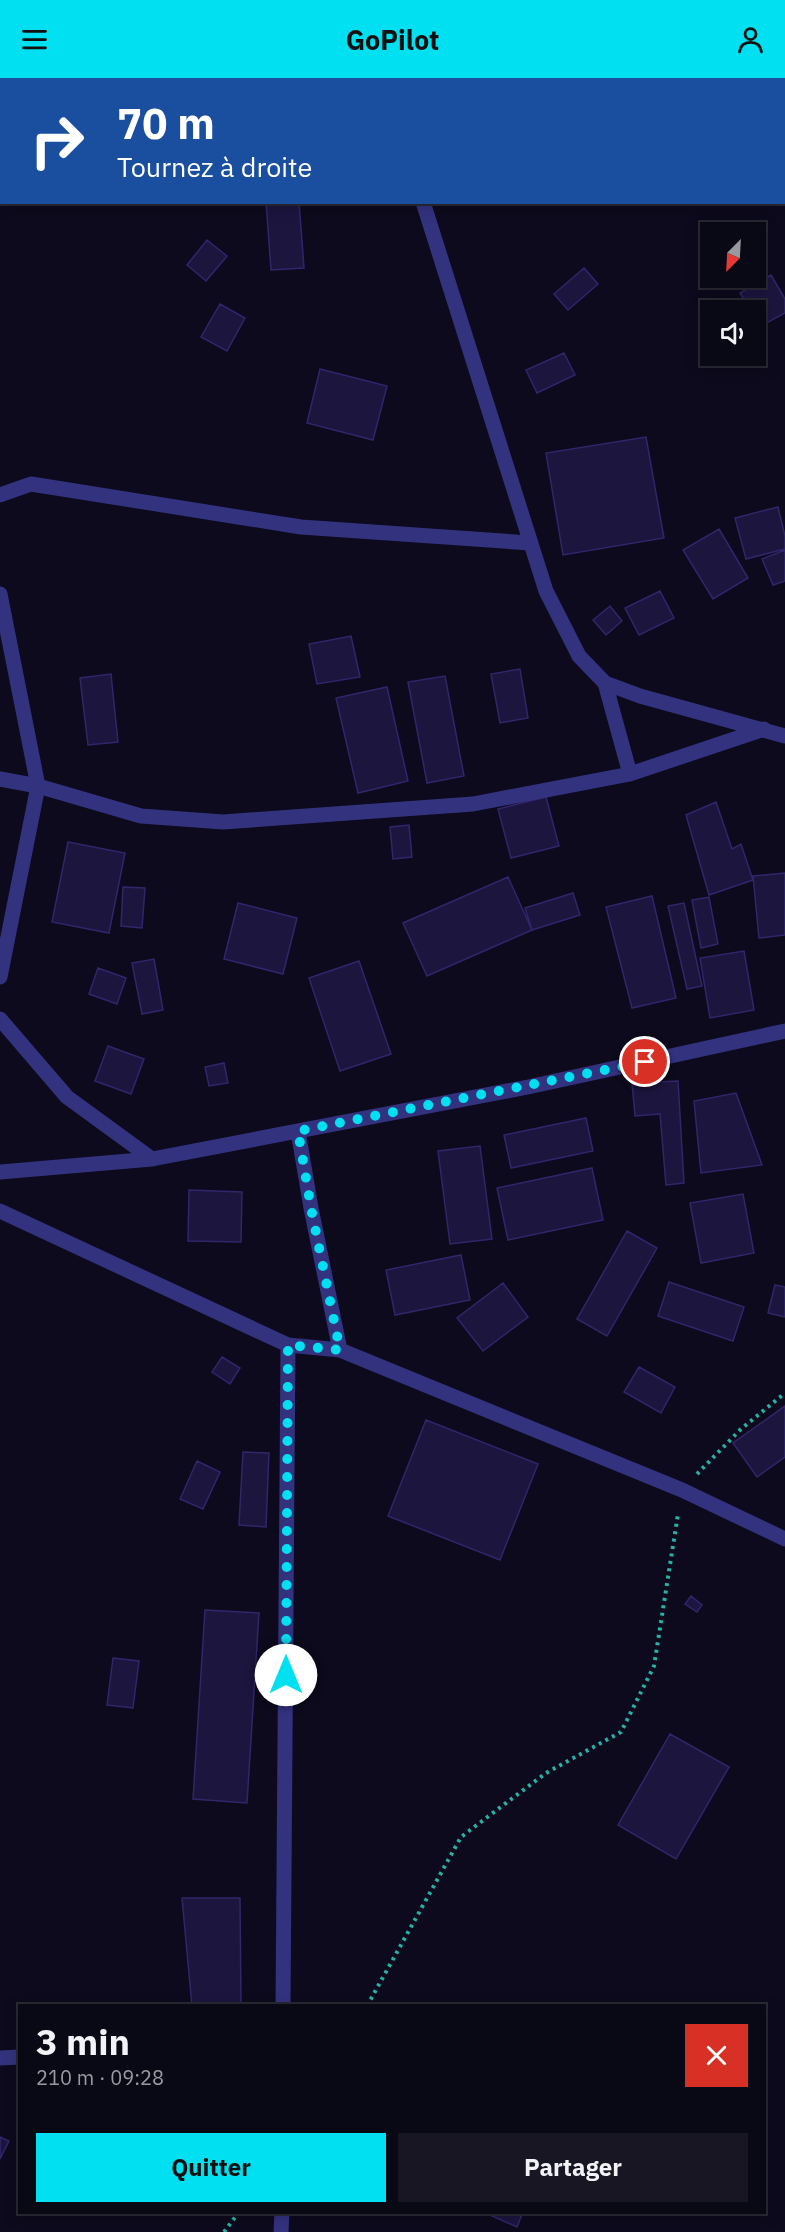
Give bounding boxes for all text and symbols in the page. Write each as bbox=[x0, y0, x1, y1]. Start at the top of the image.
text: GoPilot bbox=[346, 22, 439, 57]
icon: menu bbox=[18, 23, 51, 56]
icon: person bbox=[734, 23, 767, 56]
text: 70 m bbox=[117, 96, 215, 151]
icon: right bbox=[18, 102, 96, 180]
text: Tournez à droite bbox=[117, 149, 312, 184]
north arrow bbox=[700, 222, 766, 288]
map controls bbox=[700, 222, 766, 366]
button: sound bbox=[700, 300, 766, 366]
pin bbox=[619, 1036, 670, 1087]
icon: arrive bbox=[628, 1045, 661, 1078]
position arrow bbox=[254, 1643, 318, 1707]
text: 3 min bbox=[36, 2018, 130, 2065]
button: close bbox=[685, 2024, 748, 2087]
text: 210 m · 09:28 bbox=[36, 2064, 164, 2091]
button: Quitter bbox=[36, 2133, 386, 2202]
button: Partager bbox=[398, 2133, 748, 2202]

